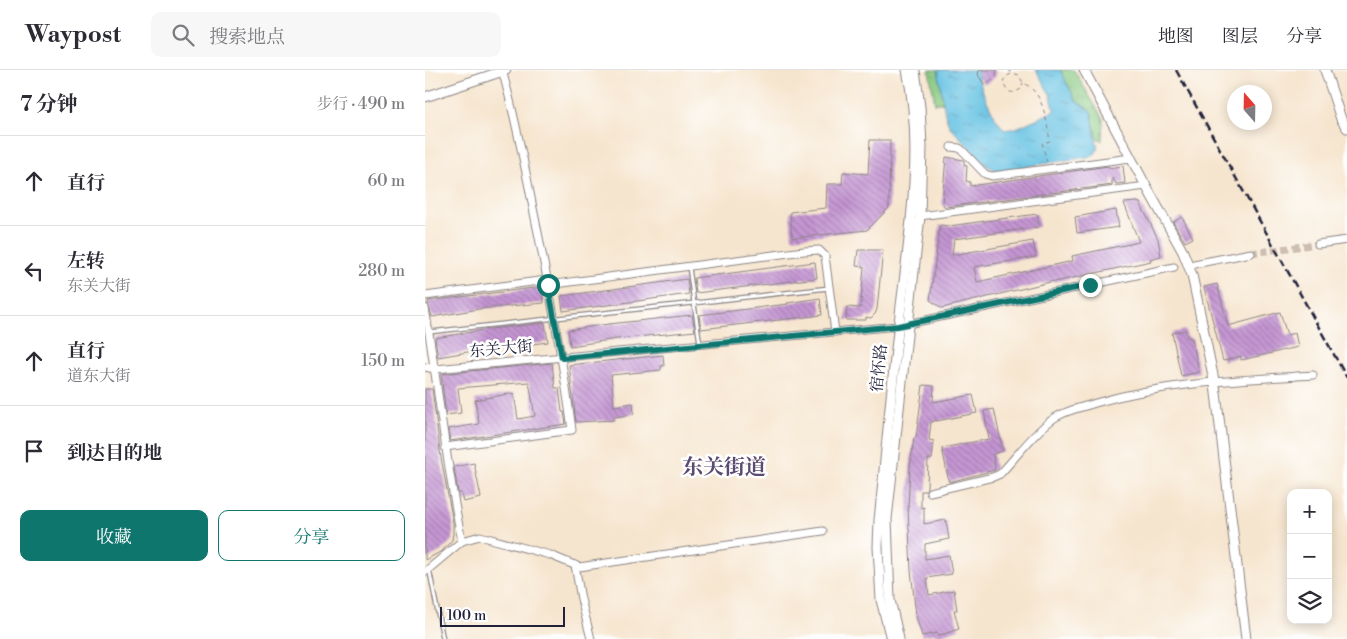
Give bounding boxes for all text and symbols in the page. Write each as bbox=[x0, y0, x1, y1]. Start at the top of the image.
search box bbox=[151, 12, 501, 57]
text: Waypost bbox=[25, 20, 121, 50]
icon: search bbox=[169, 21, 197, 49]
text: 搜索地点 bbox=[209, 25, 285, 49]
text: 地图 bbox=[1158, 25, 1194, 48]
text: 图层 bbox=[1222, 25, 1258, 48]
text: 分享 bbox=[1286, 25, 1322, 48]
north arrow bbox=[1227, 85, 1272, 130]
text: 7 分钟 bbox=[20, 92, 78, 118]
text: 步行 · 490 m bbox=[317, 94, 405, 114]
icon: ahead bbox=[20, 167, 48, 195]
text: 直行 bbox=[67, 171, 105, 195]
text: 60 m bbox=[367, 171, 405, 191]
text: 左转 bbox=[67, 249, 105, 273]
icon: left bbox=[20, 257, 48, 285]
text: 280 m bbox=[358, 261, 405, 281]
route start bbox=[537, 274, 560, 297]
route end bbox=[1079, 274, 1102, 297]
text: 东关大街 bbox=[67, 276, 131, 296]
street label: 东关大街 bbox=[468, 336, 534, 362]
text: 直行 bbox=[67, 339, 105, 363]
street label: 宿怀路 bbox=[867, 343, 891, 393]
icon: ahead bbox=[20, 347, 48, 375]
text: 150 m bbox=[361, 351, 405, 371]
text: 道东大街 bbox=[67, 366, 131, 386]
icon: arrive bbox=[20, 437, 48, 465]
text: 到达目的地 bbox=[67, 441, 162, 465]
district label: 东关街道 bbox=[682, 455, 766, 481]
map controls bbox=[1287, 489, 1332, 624]
button: + bbox=[1287, 489, 1332, 534]
button: 收藏 bbox=[20, 510, 208, 561]
button: 分享 bbox=[218, 510, 405, 561]
button: − bbox=[1287, 534, 1332, 579]
button: layers bbox=[1287, 579, 1332, 624]
scale bar bbox=[440, 604, 565, 627]
text: 100 m bbox=[447, 607, 486, 625]

